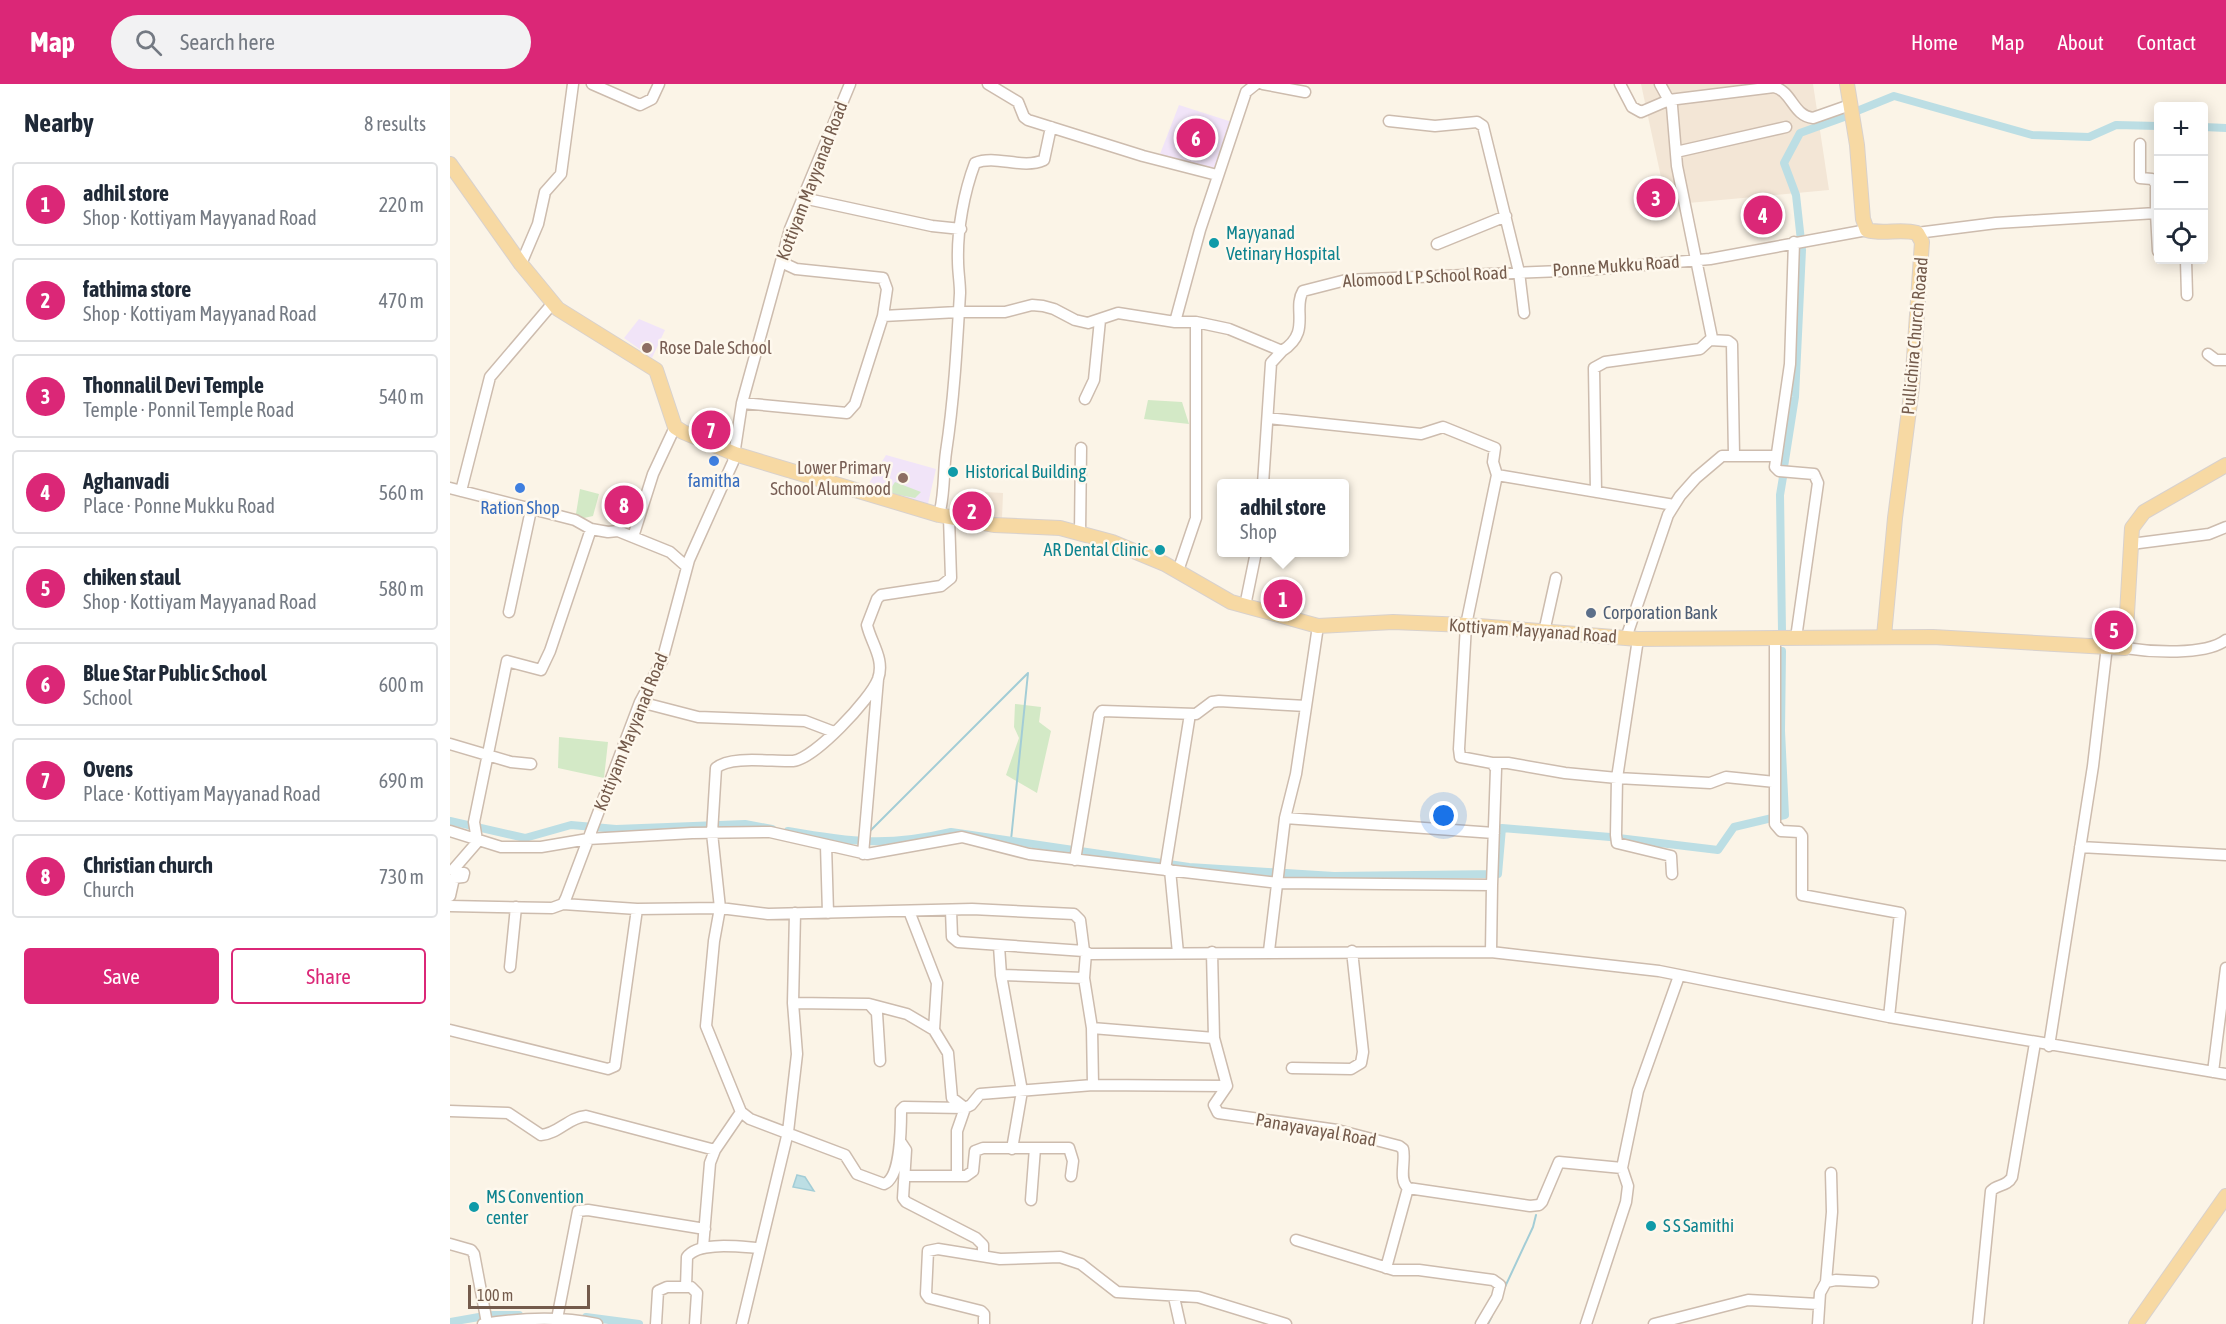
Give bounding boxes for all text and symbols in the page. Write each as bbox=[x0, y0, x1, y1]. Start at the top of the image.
search box bbox=[111, 15, 531, 69]
text: Map bbox=[30, 26, 75, 58]
icon: search bbox=[132, 26, 165, 59]
text: Search here bbox=[180, 29, 275, 55]
text: Home bbox=[1911, 30, 1958, 54]
text: Map bbox=[1991, 30, 2025, 54]
text: About bbox=[2058, 30, 2104, 54]
text: Contact bbox=[2137, 30, 2196, 54]
street label: Kottiyam Mayyanad Road bbox=[772, 98, 852, 263]
map controls bbox=[2154, 102, 2208, 264]
button: + bbox=[2154, 102, 2208, 156]
text: Nearby bbox=[24, 108, 94, 138]
text: 8 results bbox=[364, 112, 426, 135]
pin: 6 bbox=[1176, 116, 1216, 160]
button: − bbox=[2154, 156, 2208, 210]
pin: 3 bbox=[1636, 176, 1676, 220]
text: adhil store bbox=[83, 180, 169, 206]
pin: 4 bbox=[1744, 192, 1782, 238]
text: 1 bbox=[41, 193, 50, 216]
text: 220 m bbox=[379, 193, 424, 216]
text: Shop · Kottiyam Mayyanad Road bbox=[83, 206, 317, 229]
button: locate bbox=[2154, 210, 2208, 264]
place label: Mayyanad Vetinary Hospital bbox=[1226, 222, 1341, 264]
marker: Mayyanad Vetinary Hospital bbox=[1207, 236, 1221, 250]
street label: Ponne Mukku Road bbox=[1552, 251, 1680, 280]
street label: Pullichira Church Roaad bbox=[1897, 256, 1932, 416]
street label: Alomood L P School Road bbox=[1342, 262, 1508, 291]
text: fathima store bbox=[83, 276, 191, 302]
text: 2 bbox=[41, 289, 50, 312]
text: 470 m bbox=[379, 289, 424, 312]
text: Shop · Kottiyam Mayyanad Road bbox=[83, 302, 317, 325]
place label: Rose Dale School bbox=[659, 337, 772, 358]
marker: Rose Dale School bbox=[640, 341, 654, 355]
text: Thonnalil Devi Temple bbox=[83, 372, 264, 398]
text: 3 bbox=[41, 385, 50, 408]
text: 540 m bbox=[379, 385, 424, 408]
text: Temple · Ponnil Temple Road bbox=[83, 398, 294, 421]
pin: 7 bbox=[692, 408, 730, 452]
marker: famitha bbox=[707, 454, 721, 468]
place label: Lower Primary School Alummood bbox=[770, 457, 891, 499]
place label: Historical Building bbox=[965, 461, 1086, 482]
marker: Historical Building bbox=[946, 465, 960, 479]
text: Aghanvadi bbox=[83, 468, 169, 494]
place label: famitha bbox=[688, 470, 740, 491]
marker: Lower Primary School Alummood bbox=[896, 471, 910, 485]
popup bbox=[1217, 479, 1349, 557]
text: 4 bbox=[41, 481, 50, 504]
text: 560 m bbox=[379, 481, 424, 504]
marker: Ration Shop bbox=[513, 481, 527, 495]
pin: 8 bbox=[604, 482, 644, 528]
pin: 2 bbox=[952, 488, 992, 534]
text: Place · Ponne Mukku Road bbox=[83, 494, 275, 517]
text: adhil store bbox=[1240, 494, 1326, 520]
place label: Ration Shop bbox=[480, 497, 560, 518]
text: Shop bbox=[1240, 520, 1277, 543]
place label: AR Dental Clinic bbox=[1043, 539, 1148, 560]
marker: AR Dental Clinic bbox=[1153, 543, 1167, 557]
text: chiken staul bbox=[83, 564, 181, 590]
pin: 1 bbox=[1264, 576, 1302, 622]
text: 5 bbox=[41, 577, 50, 600]
text: 580 m bbox=[379, 577, 424, 600]
text: Shop · Kottiyam Mayyanad Road bbox=[83, 590, 317, 613]
place label: Corporation Bank bbox=[1603, 602, 1718, 623]
marker: Corporation Bank bbox=[1584, 606, 1598, 620]
pin: 5 bbox=[2094, 608, 2134, 652]
street label: Kottiyam Mayyanad Road bbox=[1448, 614, 1618, 647]
street label: Kottiyam Mayyanad Road bbox=[589, 650, 672, 814]
text: Blue Star Public School bbox=[83, 660, 267, 686]
text: 6 bbox=[41, 673, 50, 696]
text: 600 m bbox=[379, 673, 424, 696]
text: School bbox=[83, 686, 133, 709]
text: Ovens bbox=[83, 756, 133, 782]
text: 7 bbox=[41, 769, 50, 792]
text: 690 m bbox=[379, 769, 424, 792]
text: Place · Kottiyam Mayyanad Road bbox=[83, 782, 321, 805]
your location bbox=[1429, 801, 1458, 830]
text: Christian church bbox=[83, 852, 213, 878]
text: 8 bbox=[41, 865, 50, 888]
text: 730 m bbox=[379, 865, 424, 888]
text: Church bbox=[83, 878, 134, 901]
button: Save bbox=[24, 948, 219, 1004]
button: Share bbox=[231, 948, 426, 1004]
street label: Panayavayal Road bbox=[1254, 1109, 1378, 1150]
place label: MS Convention center bbox=[486, 1186, 584, 1228]
marker: MS Convention center bbox=[467, 1200, 481, 1214]
place label: S S Samithi bbox=[1663, 1215, 1734, 1236]
marker: S S Samithi bbox=[1644, 1219, 1658, 1233]
scale bar bbox=[468, 1282, 590, 1310]
text: 100 m bbox=[477, 1286, 513, 1304]

